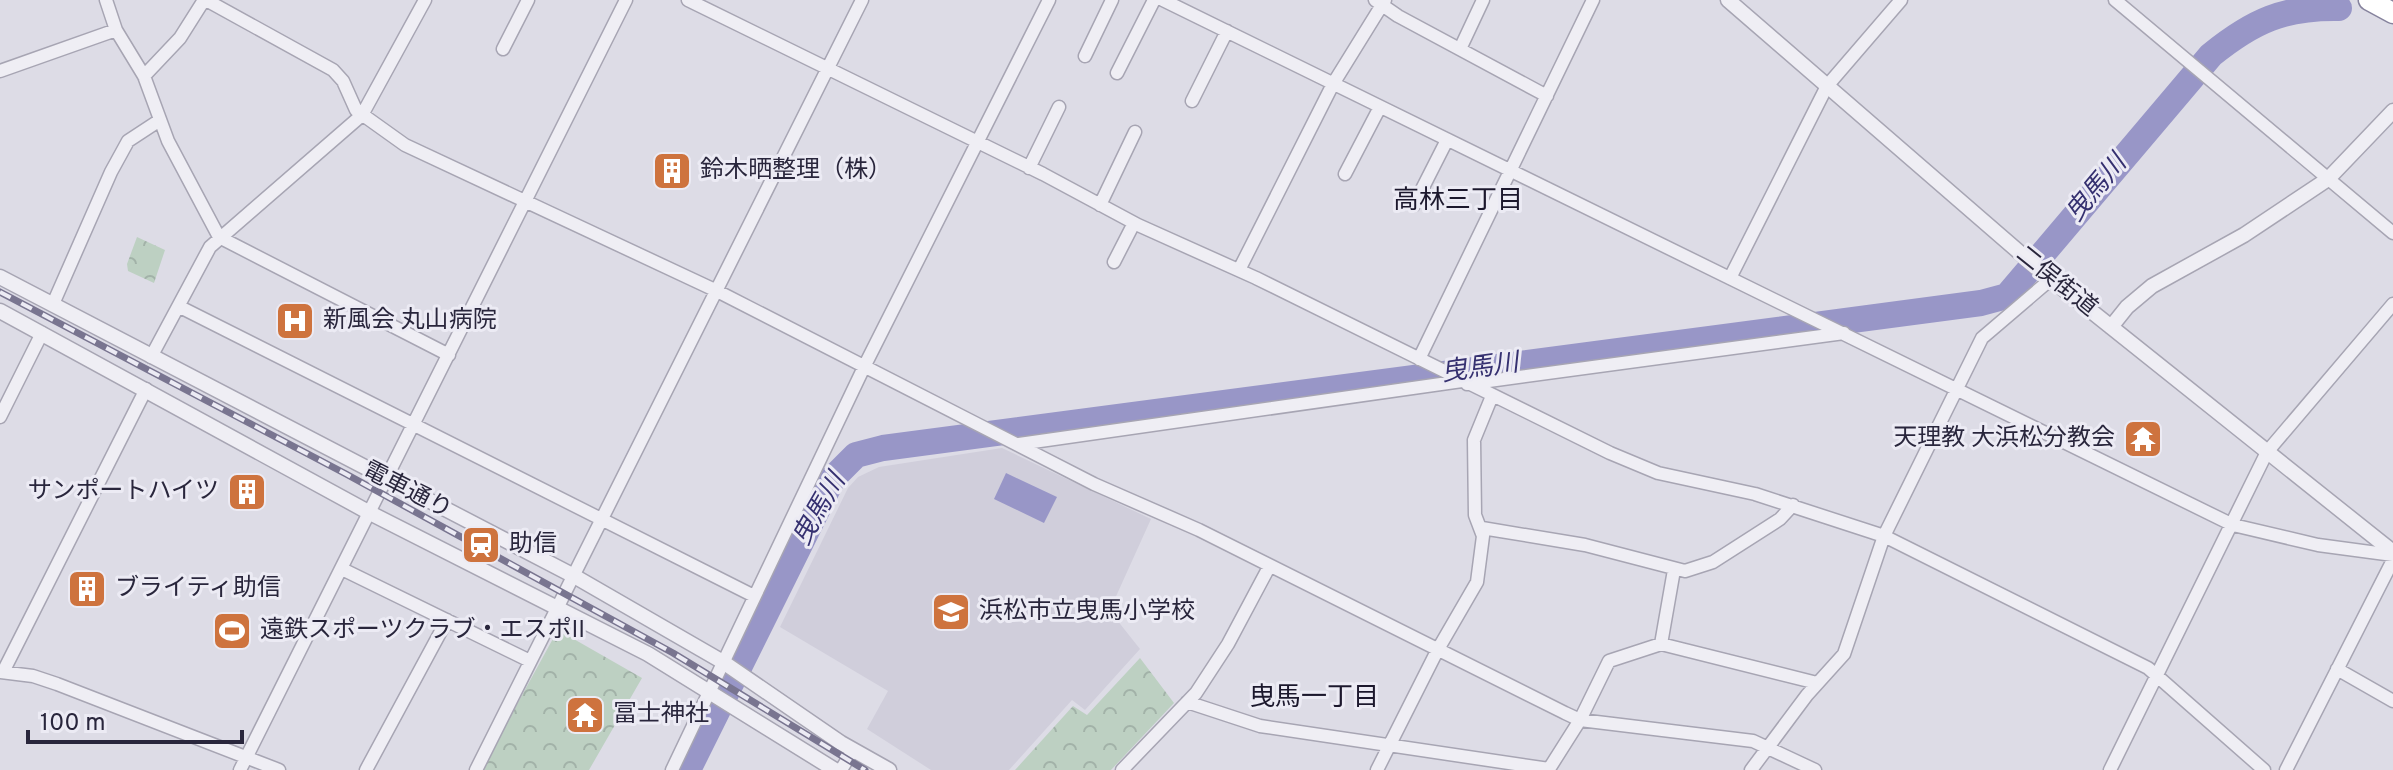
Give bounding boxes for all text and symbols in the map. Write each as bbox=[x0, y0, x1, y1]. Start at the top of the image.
water label: 曳馬川 bbox=[2059, 146, 2137, 229]
building icon: 鈴木晒整理（株） bbox=[651, 150, 693, 192]
place label: 鈴木晒整理（株） bbox=[700, 156, 892, 186]
district label: 高林三丁目 bbox=[1393, 185, 1523, 218]
street label: 二俣街道 bbox=[2009, 240, 2103, 324]
hospital icon: 新風会 丸山病院 bbox=[274, 300, 316, 342]
place label: 新風会 丸山病院 bbox=[323, 306, 497, 336]
water label: 曳馬川 bbox=[1439, 347, 1524, 391]
temple icon: 天理教 大浜松分教会 bbox=[2122, 418, 2164, 460]
place label: 天理教 大浜松分教会 bbox=[1893, 424, 2115, 454]
street label: 電車通り bbox=[357, 456, 457, 526]
water label: 曳馬川 bbox=[786, 465, 855, 552]
building icon: サンポートハイツ bbox=[226, 471, 268, 513]
place label: サンポートハイツ bbox=[27, 477, 219, 507]
station icon: 助信 bbox=[460, 524, 502, 566]
place label: 助信 bbox=[509, 530, 557, 560]
building icon: ブライティ助信 bbox=[66, 568, 108, 610]
place label: ブライティ助信 bbox=[115, 574, 281, 604]
school or university icon: 浜松市立曳馬小学校 bbox=[930, 591, 972, 633]
place label: 浜松市立曳馬小学校 bbox=[979, 597, 1195, 627]
sports icon: 遠鉄スポーツクラブ・エスポII bbox=[211, 610, 253, 652]
place label: 遠鉄スポーツクラブ・エスポII bbox=[260, 616, 585, 646]
district label: 曳馬一丁目 bbox=[1249, 682, 1379, 715]
scale bar bbox=[28, 694, 242, 744]
temple icon: 冨士神社 bbox=[564, 694, 606, 736]
place label: 冨士神社 bbox=[613, 700, 709, 730]
text: 100 m bbox=[40, 709, 106, 739]

